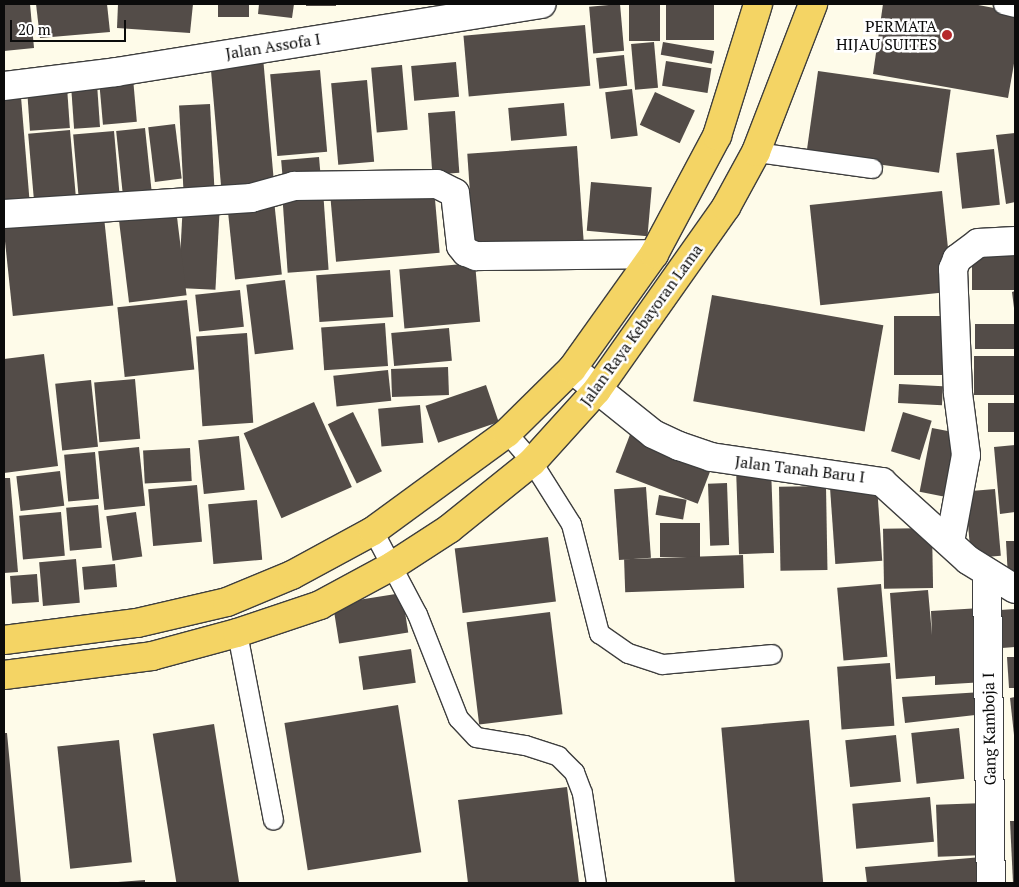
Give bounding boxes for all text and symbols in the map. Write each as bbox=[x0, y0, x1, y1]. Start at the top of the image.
scale bar bbox=[12, 10, 129, 42]
place label: PERMATA HIJAU SUITES bbox=[836, 16, 937, 54]
text: 20 m bbox=[18, 19, 51, 39]
street label: Jalan Assofa I bbox=[224, 29, 322, 63]
marker: PERMATA HIJAU SUITES bbox=[941, 29, 953, 41]
street label: Jalan Raya Kebayoran Lama bbox=[576, 240, 706, 410]
street label: Jalan Tanah Baru I bbox=[734, 451, 866, 487]
street label: Gang Kamboja I bbox=[978, 672, 1000, 786]

